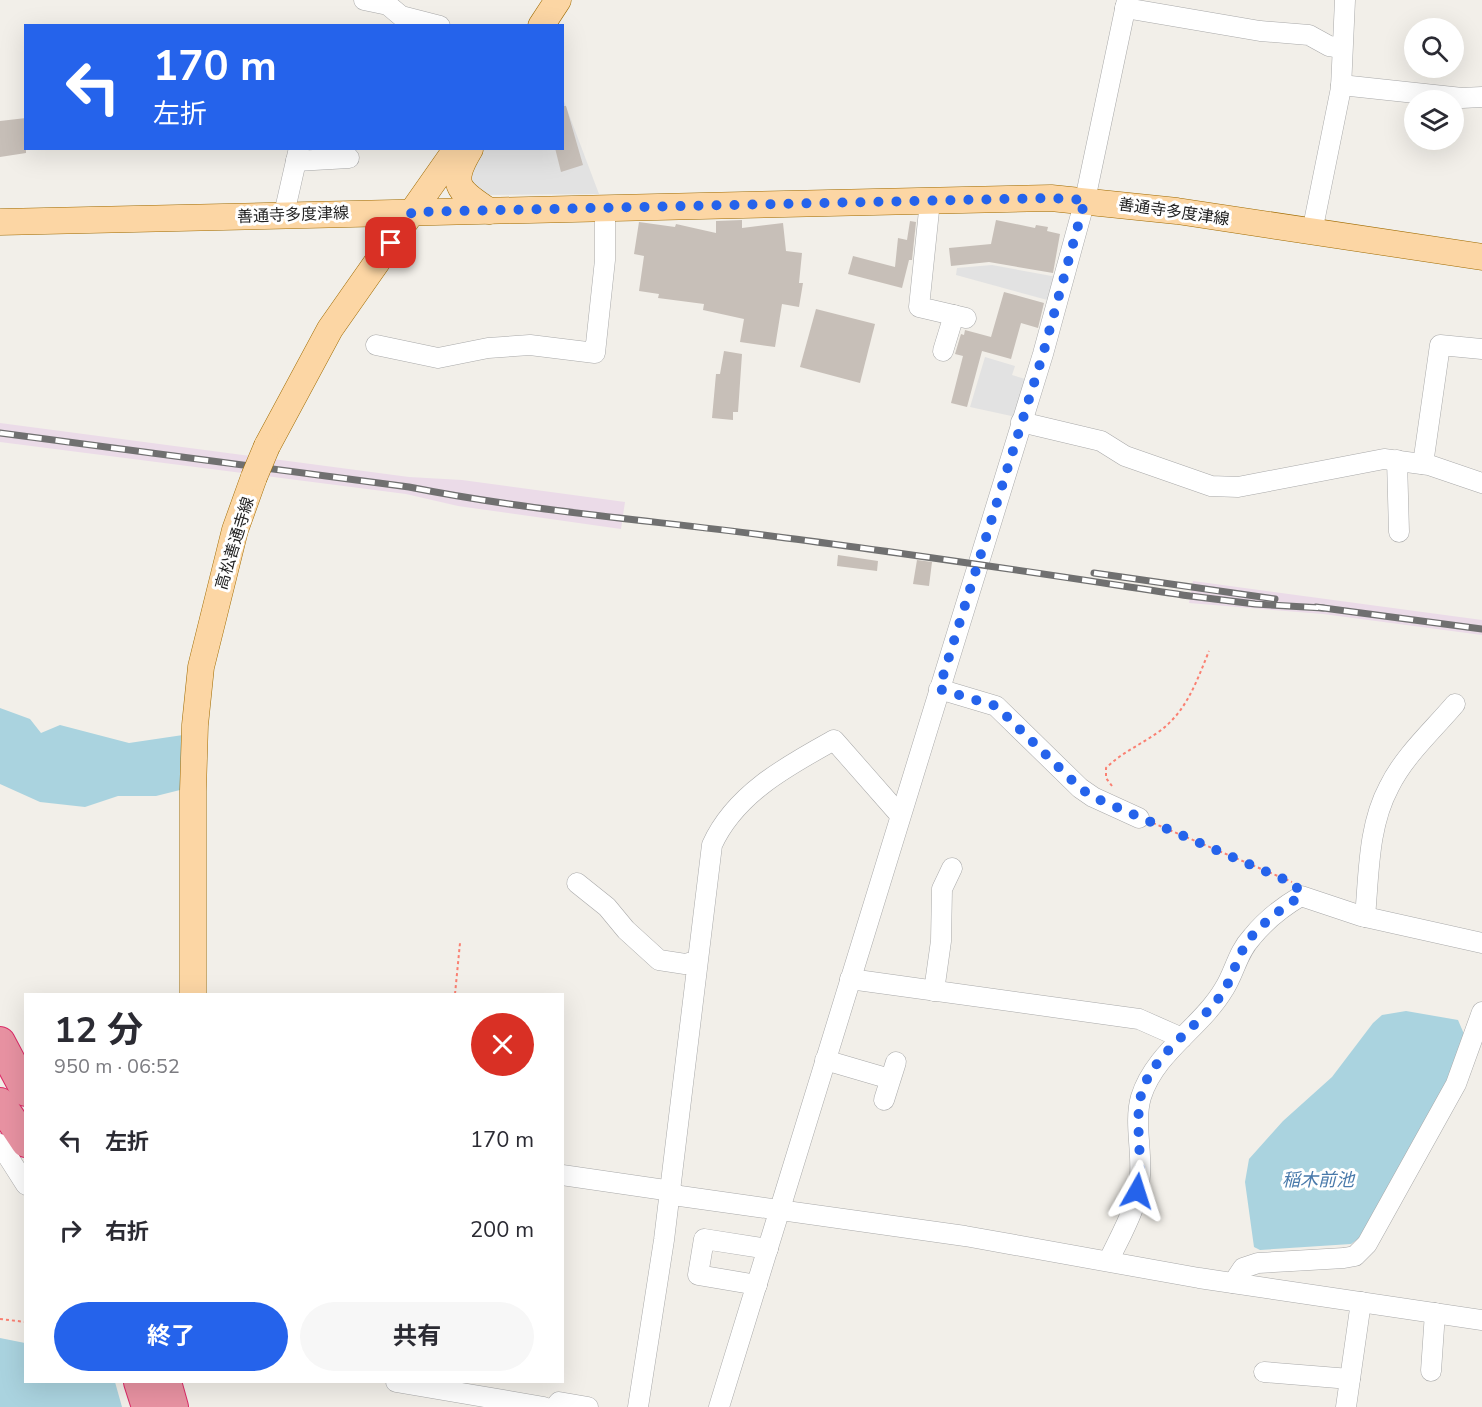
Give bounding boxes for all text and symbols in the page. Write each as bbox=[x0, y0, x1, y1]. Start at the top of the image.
map controls bbox=[1404, 18, 1464, 150]
button: search bbox=[1404, 18, 1464, 78]
text: 170 m bbox=[153, 38, 277, 95]
icon: left bbox=[54, 48, 132, 126]
button: layers bbox=[1404, 90, 1464, 150]
text: 左折 bbox=[153, 96, 207, 133]
street label: 善通寺多度津線 bbox=[1117, 193, 1231, 231]
street label: 善通寺多度津線 bbox=[237, 202, 349, 228]
pin bbox=[365, 217, 416, 268]
icon: arrive bbox=[374, 226, 407, 259]
street label: 高松善通寺線 bbox=[210, 494, 260, 592]
text: 12 分 bbox=[54, 1006, 143, 1055]
button: close bbox=[471, 1013, 534, 1076]
text: 950 m · 06:52 bbox=[54, 1053, 180, 1080]
icon: left bbox=[54, 1124, 87, 1157]
text: 170 m bbox=[470, 1125, 534, 1155]
text: 左折 bbox=[105, 1127, 149, 1157]
position arrow bbox=[1105, 1159, 1169, 1223]
water label: 稲木前池 bbox=[1282, 1168, 1356, 1192]
icon: right bbox=[54, 1214, 87, 1247]
text: 200 m bbox=[470, 1215, 534, 1245]
text: 右折 bbox=[105, 1217, 149, 1247]
button: 終了 bbox=[54, 1302, 288, 1371]
button: 共有 bbox=[300, 1302, 534, 1371]

